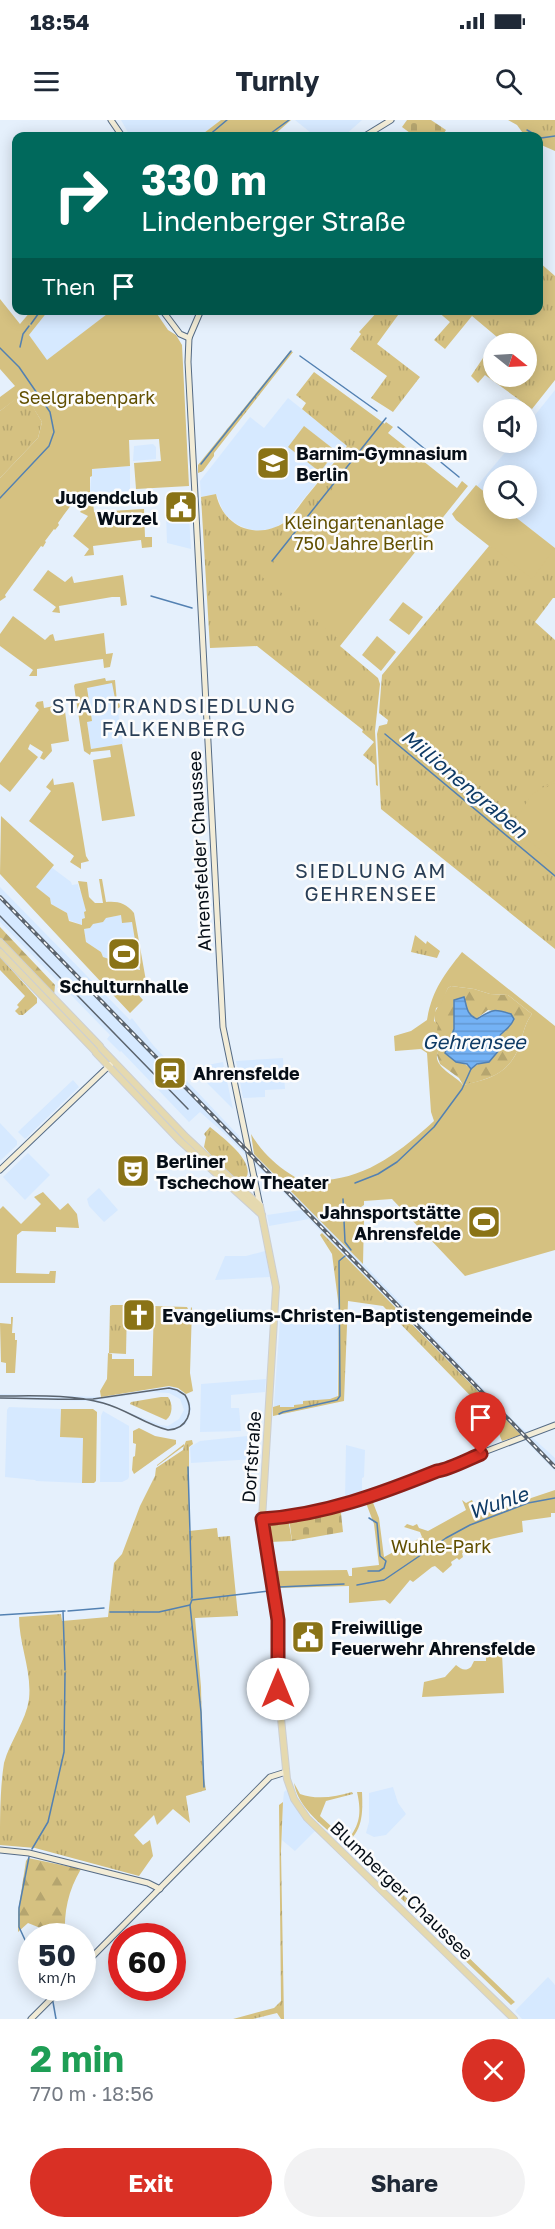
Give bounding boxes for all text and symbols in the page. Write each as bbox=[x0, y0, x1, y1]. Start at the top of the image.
text: 18:54 bbox=[30, 8, 90, 35]
icon: menu bbox=[30, 65, 63, 98]
text: Turnly bbox=[235, 65, 320, 97]
icon: search bbox=[492, 65, 525, 98]
text: 330 m bbox=[141, 154, 267, 204]
icon: right bbox=[42, 156, 120, 234]
text: Lindenberger Straße bbox=[141, 205, 406, 237]
icon: arrive bbox=[107, 270, 140, 303]
text: Then bbox=[42, 273, 95, 300]
north arrow bbox=[483, 333, 537, 387]
map controls bbox=[483, 333, 537, 519]
park label: Seelgrabenpark bbox=[18, 386, 156, 408]
button: sound bbox=[483, 399, 537, 453]
place label: Barnim-Gymnasium Berlin bbox=[296, 442, 467, 485]
school or university icon: Barnim-Gymnasium Berlin bbox=[255, 445, 291, 481]
button: search bbox=[483, 465, 537, 519]
place label: Jugendclub Wurzel bbox=[55, 486, 158, 529]
public building icon: Jugendclub Wurzel bbox=[163, 489, 199, 525]
park label: Kleingartenanlage 750 Jahre Berlin bbox=[284, 511, 444, 554]
district label: STADTRANDSIEDLUNG FALKENBERG bbox=[52, 693, 296, 740]
water label: Millionengraben bbox=[397, 724, 533, 844]
street label: Ahrensfelder Chaussee bbox=[183, 750, 215, 952]
district label: SIEDLUNG AM GEHRENSEE bbox=[295, 858, 447, 905]
sports icon: Schulturnhalle bbox=[106, 936, 142, 972]
place label: Schulturnhalle bbox=[59, 975, 189, 997]
water label: Gehrensee bbox=[422, 1029, 527, 1053]
station icon: Ahrensfelde bbox=[152, 1055, 188, 1091]
place label: Ahrensfelde bbox=[193, 1062, 300, 1084]
place label: Berliner Tschechow Theater bbox=[156, 1150, 329, 1193]
theatre icon: Berliner Tschechow Theater bbox=[115, 1153, 151, 1189]
place label: Jahnsportstätte Ahrensfelde bbox=[320, 1201, 461, 1244]
sports icon: Jahnsportstätte Ahrensfelde bbox=[466, 1204, 502, 1240]
church icon: Evangeliums-Christen-Baptistengemeinde bbox=[121, 1297, 157, 1333]
place label: Evangeliums-Christen-Baptistengemeinde bbox=[162, 1304, 533, 1326]
pin bbox=[455, 1392, 506, 1454]
icon: arrive bbox=[464, 1401, 497, 1434]
street label: Dorfstraße bbox=[237, 1410, 265, 1504]
water label: Wuhle bbox=[465, 1480, 532, 1523]
park label: Wuhle-Park bbox=[391, 1535, 491, 1557]
place label: Freiwillige Feuerwehr Ahrensfelde bbox=[331, 1616, 536, 1659]
public building icon: Freiwillige Feuerwehr Ahrensfelde bbox=[290, 1619, 326, 1655]
position arrow bbox=[246, 1657, 310, 1721]
street label: Blumberger Chaussee bbox=[326, 1816, 478, 1964]
speed limit sign: 60 bbox=[108, 1923, 186, 2001]
text: 50 bbox=[38, 1937, 76, 1973]
text: km/h bbox=[38, 1968, 76, 1986]
text: 2 min bbox=[30, 2037, 124, 2080]
button: close bbox=[462, 2039, 525, 2102]
text: 770 m · 18:56 bbox=[30, 2081, 154, 2105]
button: Exit bbox=[30, 2148, 272, 2217]
button: Share bbox=[284, 2148, 525, 2217]

